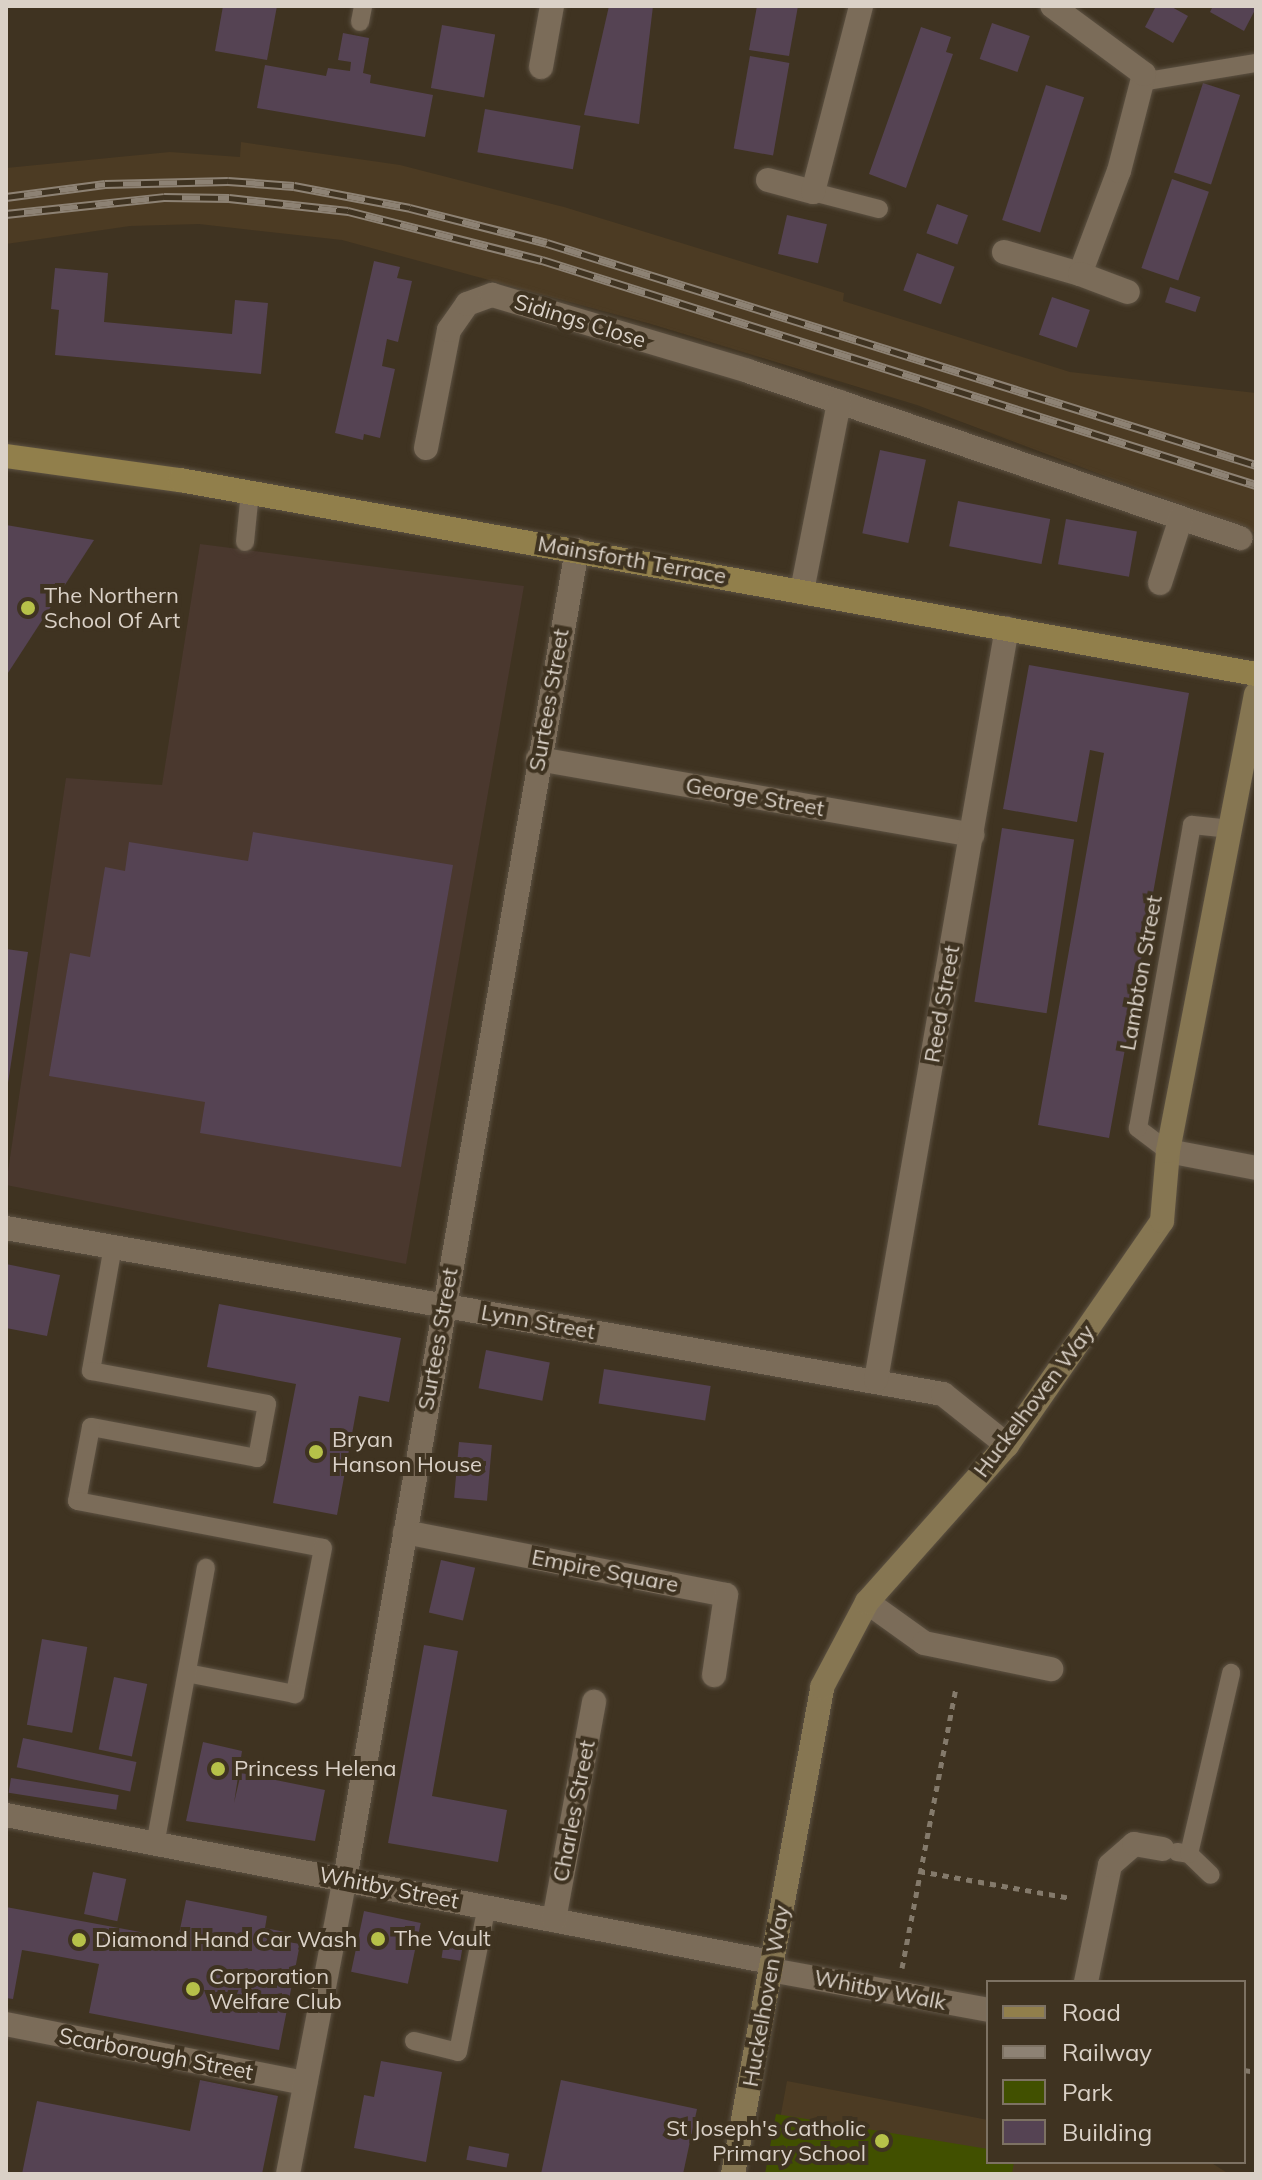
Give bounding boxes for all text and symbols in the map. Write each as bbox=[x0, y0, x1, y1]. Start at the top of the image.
street label: Sidings Close bbox=[511, 289, 649, 353]
street label: Mainsforth Terrace bbox=[536, 530, 728, 590]
place label: The Northern School Of Art bbox=[44, 582, 180, 634]
marker: The Northern School Of Art bbox=[19, 599, 37, 617]
street label: Surtees Street bbox=[523, 627, 575, 773]
street label: George Street bbox=[684, 772, 826, 822]
street label: Lambton Street bbox=[1114, 893, 1168, 1053]
street label: Reed Street bbox=[919, 943, 965, 1065]
street label: Surtees Street bbox=[412, 1266, 464, 1412]
street label: Lynn Street bbox=[479, 1299, 597, 1345]
street label: Huckelhoven Way bbox=[968, 1320, 1100, 1482]
place label: Bryan Hanson House bbox=[332, 1426, 482, 1478]
marker: Bryan Hanson House bbox=[307, 1443, 325, 1461]
street label: Empire Square bbox=[529, 1544, 681, 1598]
street label: Charles Street bbox=[547, 1738, 601, 1884]
place label: Princess Helena bbox=[234, 1756, 397, 1782]
marker: Princess Helena bbox=[209, 1760, 227, 1778]
street label: Whitby Street bbox=[317, 1862, 461, 1914]
street label: Huckelhoven Way bbox=[737, 1903, 795, 2089]
place label: The Vault bbox=[394, 1926, 491, 1952]
place label: Diamond Hand Car Wash bbox=[95, 1927, 357, 1953]
marker: The Vault bbox=[369, 1930, 387, 1948]
marker: Diamond Hand Car Wash bbox=[70, 1931, 88, 1949]
place label: Corporation Welfare Club bbox=[209, 1963, 342, 2014]
street label: Whitby Walk bbox=[812, 1964, 948, 2016]
marker: Corporation Welfare Club bbox=[184, 1980, 202, 1998]
legend bbox=[986, 1980, 1246, 2164]
text: Road bbox=[1062, 1997, 1121, 2027]
street label: Scarborough Street bbox=[57, 2022, 255, 2086]
text: Railway bbox=[1062, 2037, 1152, 2067]
text: Park bbox=[1062, 2077, 1113, 2107]
place label: St Joseph's Catholic Primary School bbox=[666, 2115, 866, 2166]
text: Building bbox=[1062, 2117, 1152, 2147]
marker: St Joseph's Catholic Primary School bbox=[873, 2132, 891, 2150]

